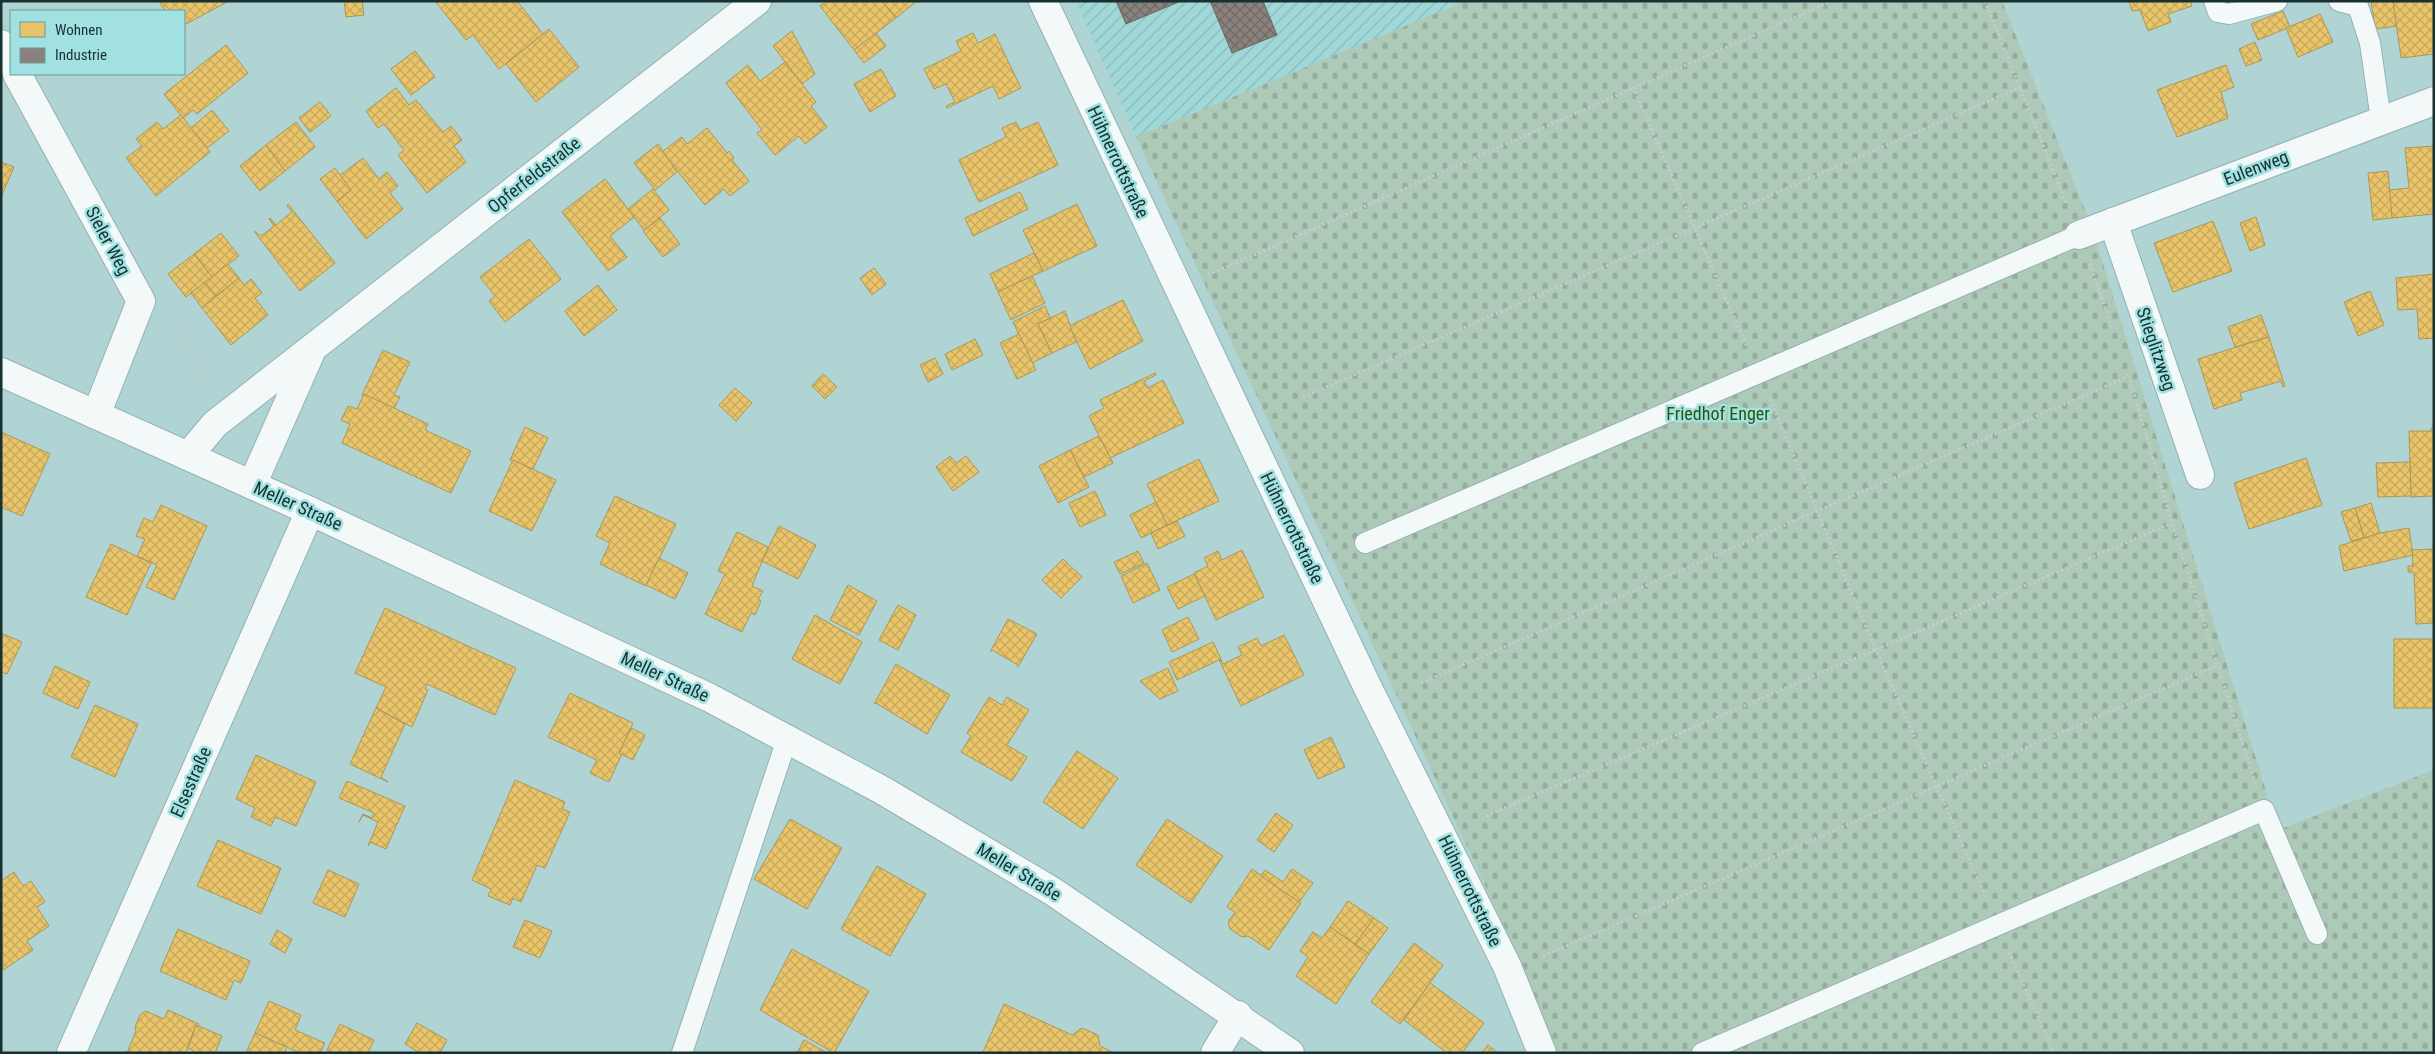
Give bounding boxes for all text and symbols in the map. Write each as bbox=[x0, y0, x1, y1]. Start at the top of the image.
legend bbox=[10, 10, 185, 75]
text: Wohnen bbox=[55, 21, 103, 39]
text: Industrie bbox=[55, 46, 107, 64]
street label: Hühnerrottstraße bbox=[1083, 102, 1154, 221]
street label: Opferfeldstraße bbox=[483, 132, 584, 217]
street label: Eulenweg bbox=[2220, 146, 2291, 189]
street label: Sieler Weg bbox=[82, 203, 135, 279]
street label: Stieglitzweg bbox=[2132, 304, 2180, 393]
park label: Friedhof Enger bbox=[1666, 403, 1770, 424]
street label: Hühnerrottstraße bbox=[1256, 469, 1328, 587]
street label: Meller Straße bbox=[251, 477, 346, 534]
street label: Meller Straße bbox=[618, 647, 713, 706]
street label: Elsestraße bbox=[166, 743, 215, 820]
street label: Hühnerrottstraße bbox=[1434, 832, 1506, 950]
street label: Meller Straße bbox=[973, 838, 1065, 905]

